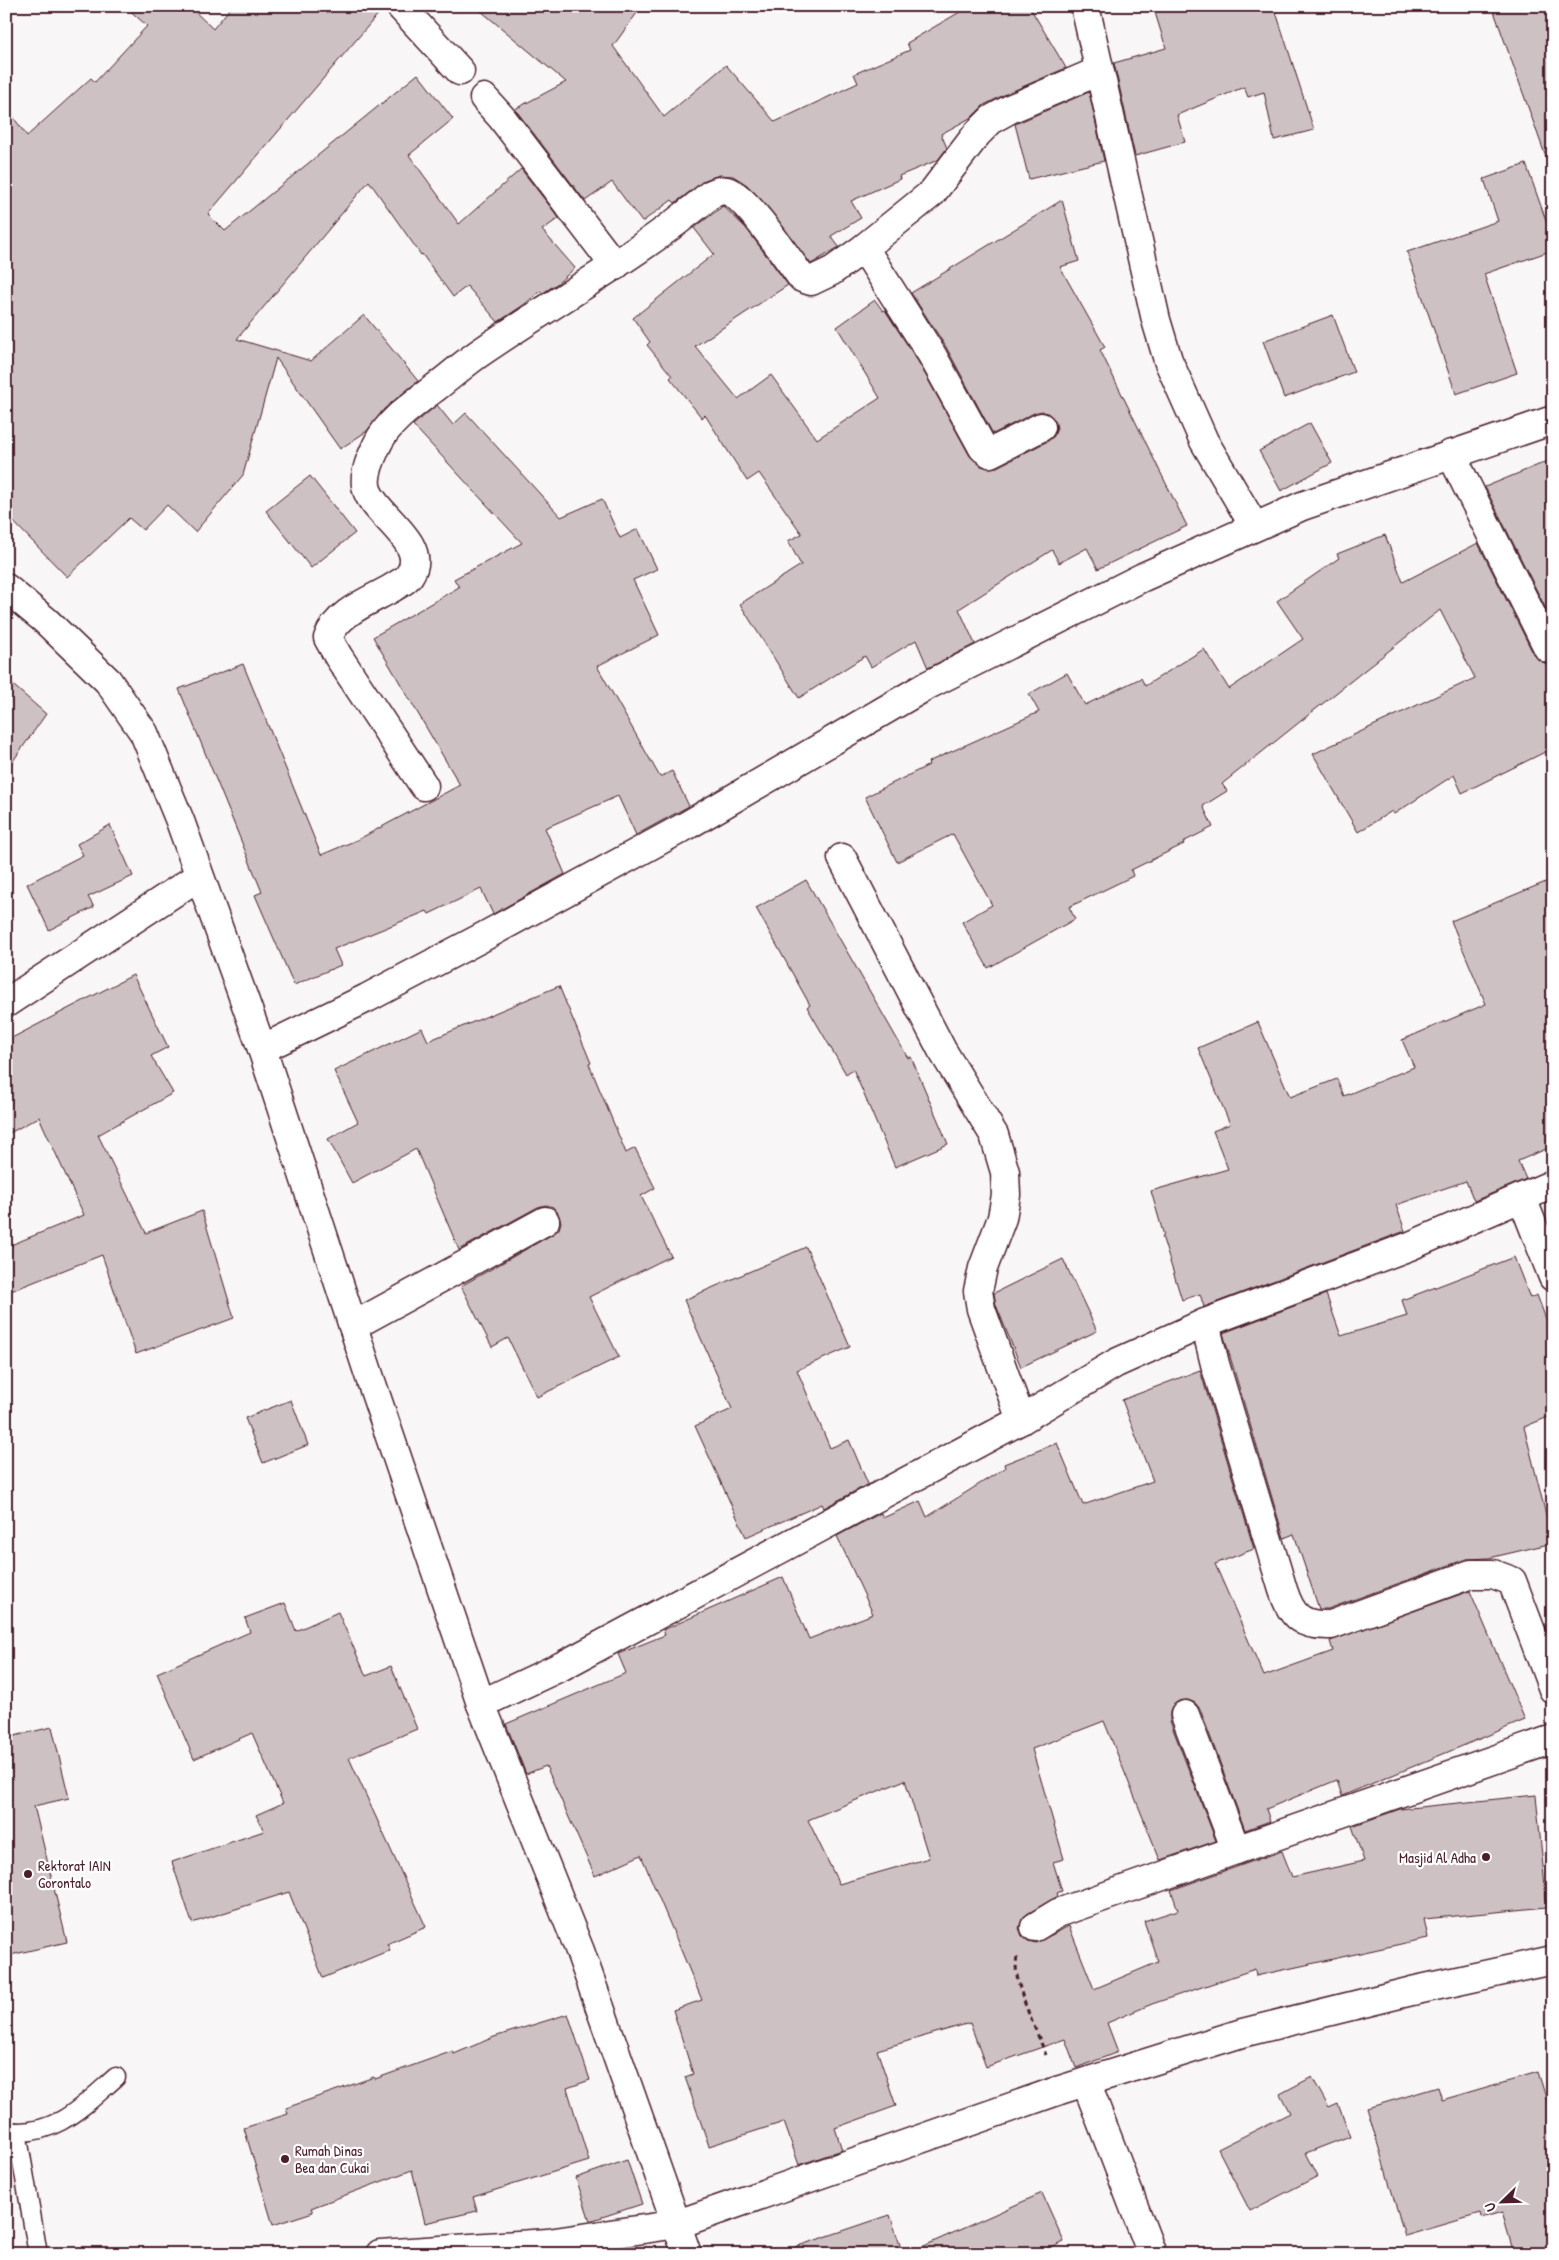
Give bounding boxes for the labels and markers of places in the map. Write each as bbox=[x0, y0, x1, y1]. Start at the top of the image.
place label: Masjid Al Adha bbox=[1399, 1847, 1476, 1868]
marker: Masjid Al Adha bbox=[1480, 1851, 1492, 1863]
place label: Rektorat IAIN Gorontalo bbox=[38, 1855, 111, 1893]
marker: Rektorat IAIN Gorontalo bbox=[22, 1868, 34, 1880]
place label: Rumah Dinas Bea dan Cukai bbox=[295, 2140, 370, 2178]
marker: Rumah Dinas Bea dan Cukai bbox=[279, 2153, 291, 2165]

